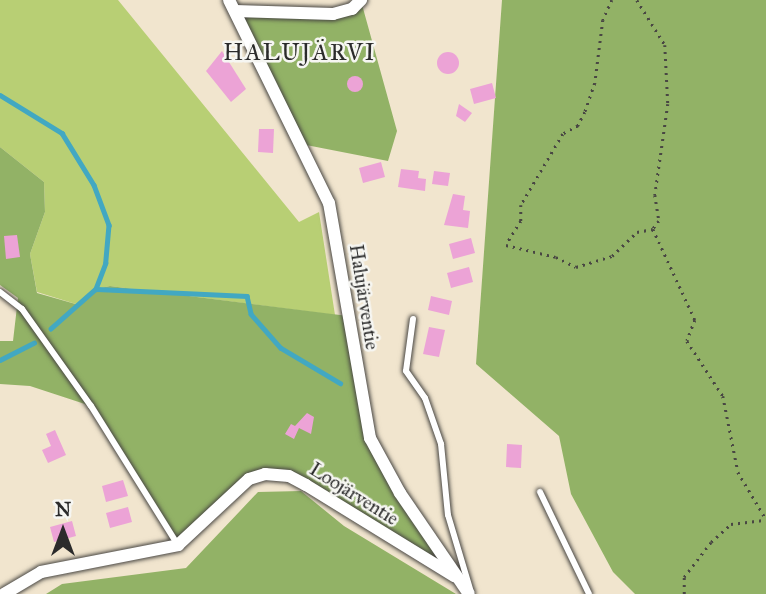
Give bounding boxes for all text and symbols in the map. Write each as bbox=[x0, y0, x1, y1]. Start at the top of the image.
district label: HALUJÄRVI bbox=[224, 38, 376, 66]
street label: Halujärventie bbox=[344, 243, 384, 351]
street label: Loojärventie bbox=[305, 458, 403, 530]
north arrow bbox=[28, 496, 98, 566]
text: N bbox=[55, 498, 71, 521]

